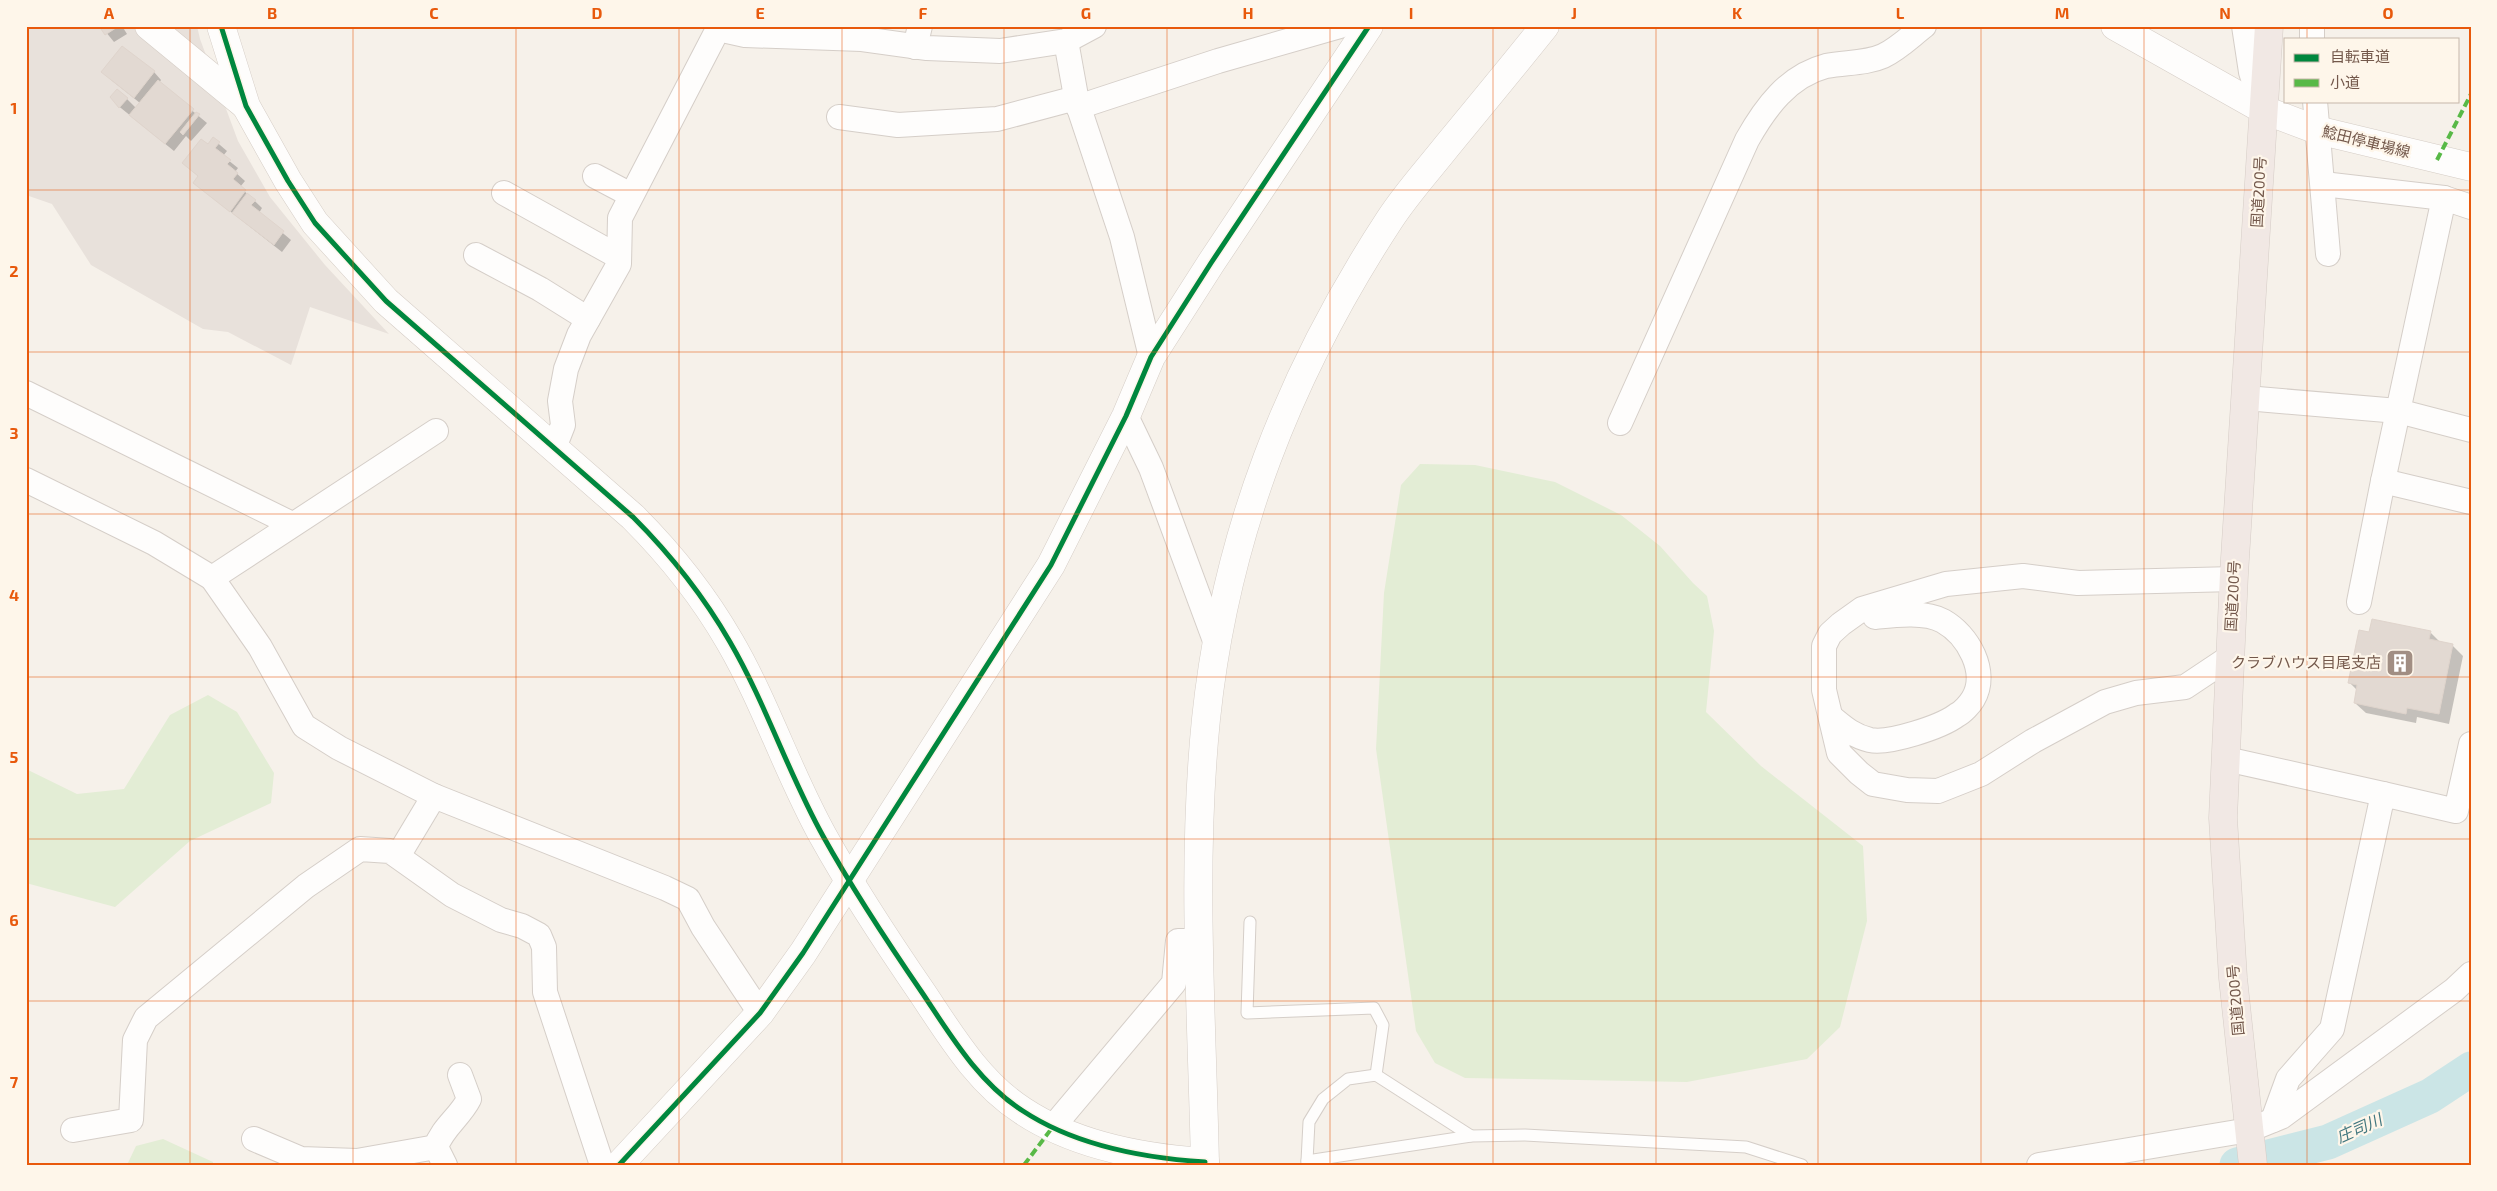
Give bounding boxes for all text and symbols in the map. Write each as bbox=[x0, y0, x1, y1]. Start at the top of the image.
text: A bbox=[104, 3, 115, 22]
text: B bbox=[267, 3, 277, 22]
text: C bbox=[429, 3, 439, 22]
text: D bbox=[592, 3, 603, 22]
text: E bbox=[755, 3, 765, 22]
text: F bbox=[919, 3, 928, 22]
text: G bbox=[1081, 3, 1091, 22]
text: H bbox=[1242, 3, 1254, 22]
text: I bbox=[1409, 3, 1413, 22]
text: J bbox=[1571, 3, 1577, 22]
text: K bbox=[1732, 3, 1743, 22]
text: L bbox=[1896, 3, 1905, 22]
text: M bbox=[2055, 3, 2069, 22]
text: N bbox=[2219, 3, 2231, 22]
text: O bbox=[2382, 3, 2394, 22]
legend bbox=[2284, 38, 2460, 102]
text: 自転車道 bbox=[2330, 47, 2390, 65]
text: 小道 bbox=[2330, 73, 2360, 91]
text: 1 bbox=[11, 98, 17, 117]
street label: 鯰田停車場線 bbox=[2320, 121, 2412, 161]
street label: 国道200号 bbox=[2247, 156, 2269, 228]
text: 2 bbox=[9, 261, 19, 280]
text: 3 bbox=[9, 423, 19, 442]
street label: 国道200号 bbox=[2221, 560, 2243, 632]
text: 4 bbox=[9, 585, 19, 604]
building icon: クラブハウス目尾支店 bbox=[2385, 648, 2415, 678]
place label: クラブハウス目尾支店 bbox=[2231, 653, 2381, 671]
text: 5 bbox=[10, 747, 19, 766]
text: 6 bbox=[9, 910, 19, 929]
street label: 国道200号 bbox=[2223, 964, 2247, 1037]
text: 7 bbox=[10, 1072, 19, 1091]
water label: 庄司川 bbox=[2333, 1108, 2386, 1146]

